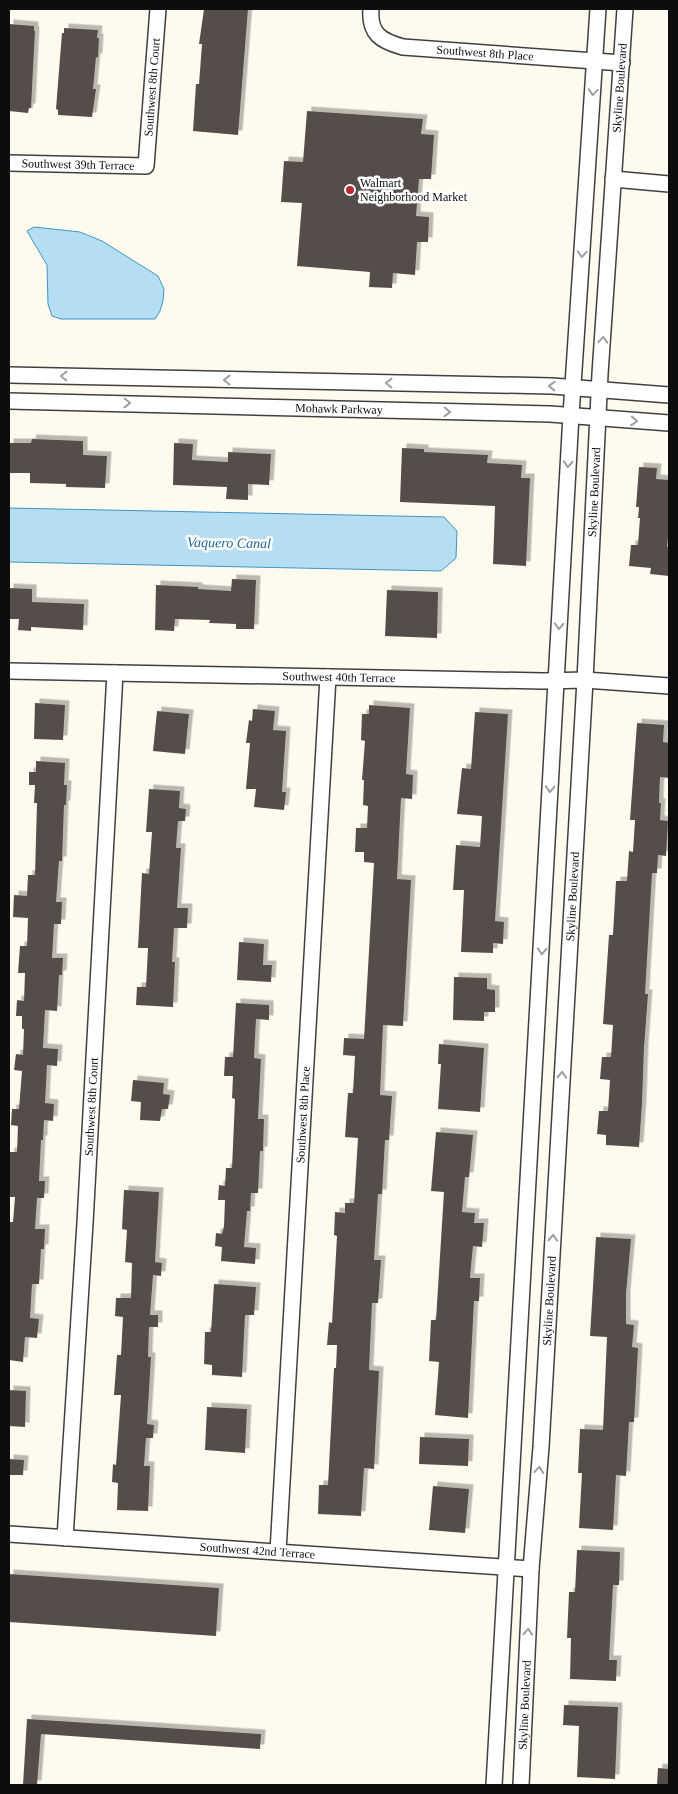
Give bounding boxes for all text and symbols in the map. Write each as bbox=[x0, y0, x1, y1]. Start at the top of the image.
street label: Southwest 8th Court bbox=[141, 37, 163, 137]
street label: Southwest 8th Place bbox=[436, 42, 534, 64]
street label: Skyline Boulevard bbox=[610, 43, 630, 133]
one-way arrow bbox=[587, 89, 598, 97]
street label: Southwest 39th Terrace bbox=[21, 156, 135, 173]
place label: Walmart Neighborhood Market bbox=[360, 176, 468, 204]
marker: Walmart Neighborhood Market bbox=[344, 184, 356, 196]
one-way arrow bbox=[577, 251, 588, 259]
one-way arrow bbox=[597, 336, 608, 344]
one-way arrow bbox=[60, 371, 68, 381]
one-way arrow bbox=[223, 375, 230, 385]
one-way arrow bbox=[385, 378, 392, 388]
one-way arrow bbox=[547, 381, 555, 391]
one-way arrow bbox=[124, 398, 132, 408]
street label: Mohawk Parkway bbox=[295, 401, 383, 417]
one-way arrow bbox=[444, 407, 452, 417]
one-way arrow bbox=[630, 415, 638, 426]
street label: Skyline Boulevard bbox=[585, 447, 603, 537]
one-way arrow bbox=[563, 460, 574, 468]
water label: Vaquero Canal bbox=[187, 535, 271, 551]
one-way arrow bbox=[553, 623, 564, 631]
street label: Southwest 40th Terrace bbox=[282, 669, 396, 685]
one-way arrow bbox=[545, 785, 556, 793]
street label: Skyline Boulevard bbox=[563, 851, 582, 942]
one-way arrow bbox=[536, 947, 547, 955]
street label: Southwest 8th Court bbox=[82, 1056, 101, 1156]
street label: Southwest 8th Place bbox=[293, 1066, 313, 1164]
one-way arrow bbox=[557, 1071, 568, 1079]
one-way arrow bbox=[548, 1233, 559, 1241]
street label: Skyline Boulevard bbox=[540, 1256, 559, 1346]
one-way arrow bbox=[534, 1465, 545, 1473]
street label: Southwest 42nd Terrace bbox=[199, 1540, 316, 1562]
one-way arrow bbox=[523, 1627, 533, 1635]
street label: Skyline Boulevard bbox=[516, 1660, 534, 1750]

